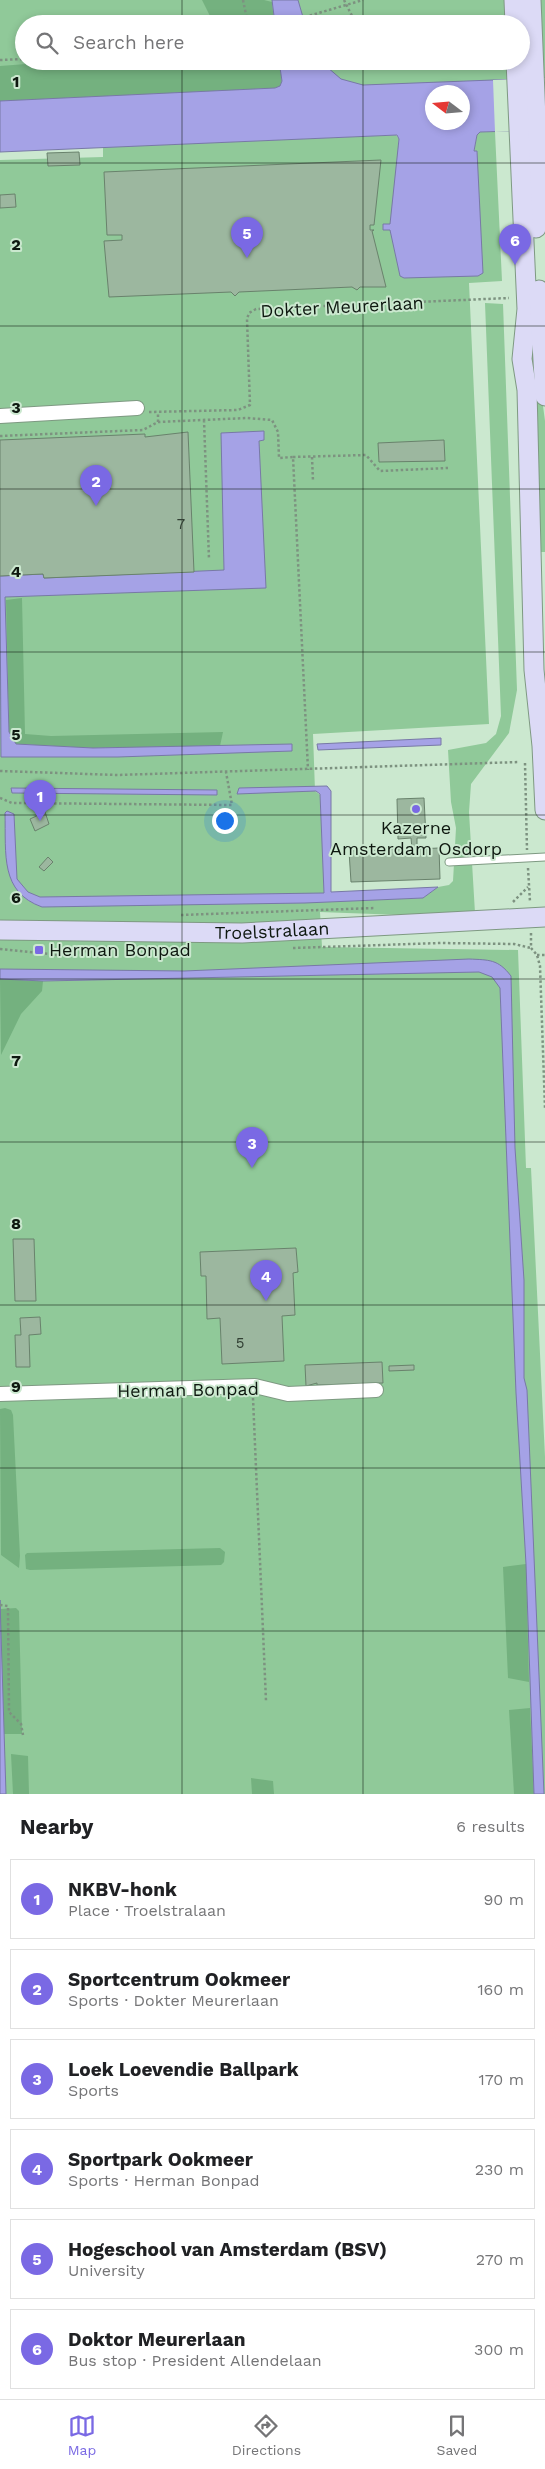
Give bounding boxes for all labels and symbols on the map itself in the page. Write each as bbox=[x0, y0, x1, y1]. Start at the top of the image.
text: 1 bbox=[13, 72, 19, 91]
north arrow bbox=[425, 85, 470, 130]
pin: 5 bbox=[231, 217, 263, 258]
pin: 6 bbox=[499, 224, 531, 265]
text: 2 bbox=[11, 235, 21, 254]
street label: Dokter Meurerlaan bbox=[260, 292, 424, 321]
text: 3 bbox=[11, 398, 21, 417]
pin: 2 bbox=[80, 465, 112, 506]
house number: 7 bbox=[177, 515, 185, 533]
text: 4 bbox=[11, 562, 21, 581]
text: 5 bbox=[11, 725, 21, 744]
pin: 1 bbox=[24, 780, 56, 821]
marker: Kazerne Amsterdam Osdorp bbox=[410, 803, 422, 815]
your location bbox=[212, 808, 238, 834]
place label: Kazerne Amsterdam Osdorp bbox=[330, 817, 502, 859]
text: 6 bbox=[11, 888, 21, 907]
street label: Troelstralaan bbox=[214, 917, 330, 943]
place label: Herman Bonpad bbox=[49, 939, 191, 960]
marker: Herman Bonpad bbox=[33, 944, 45, 956]
text: 7 bbox=[11, 1051, 21, 1070]
pin: 3 bbox=[236, 1127, 268, 1168]
text: 8 bbox=[11, 1214, 21, 1233]
pin: 4 bbox=[250, 1260, 282, 1301]
house number: 5 bbox=[236, 1334, 244, 1352]
text: 9 bbox=[11, 1377, 21, 1396]
street label: Herman Bonpad bbox=[117, 1378, 259, 1401]

